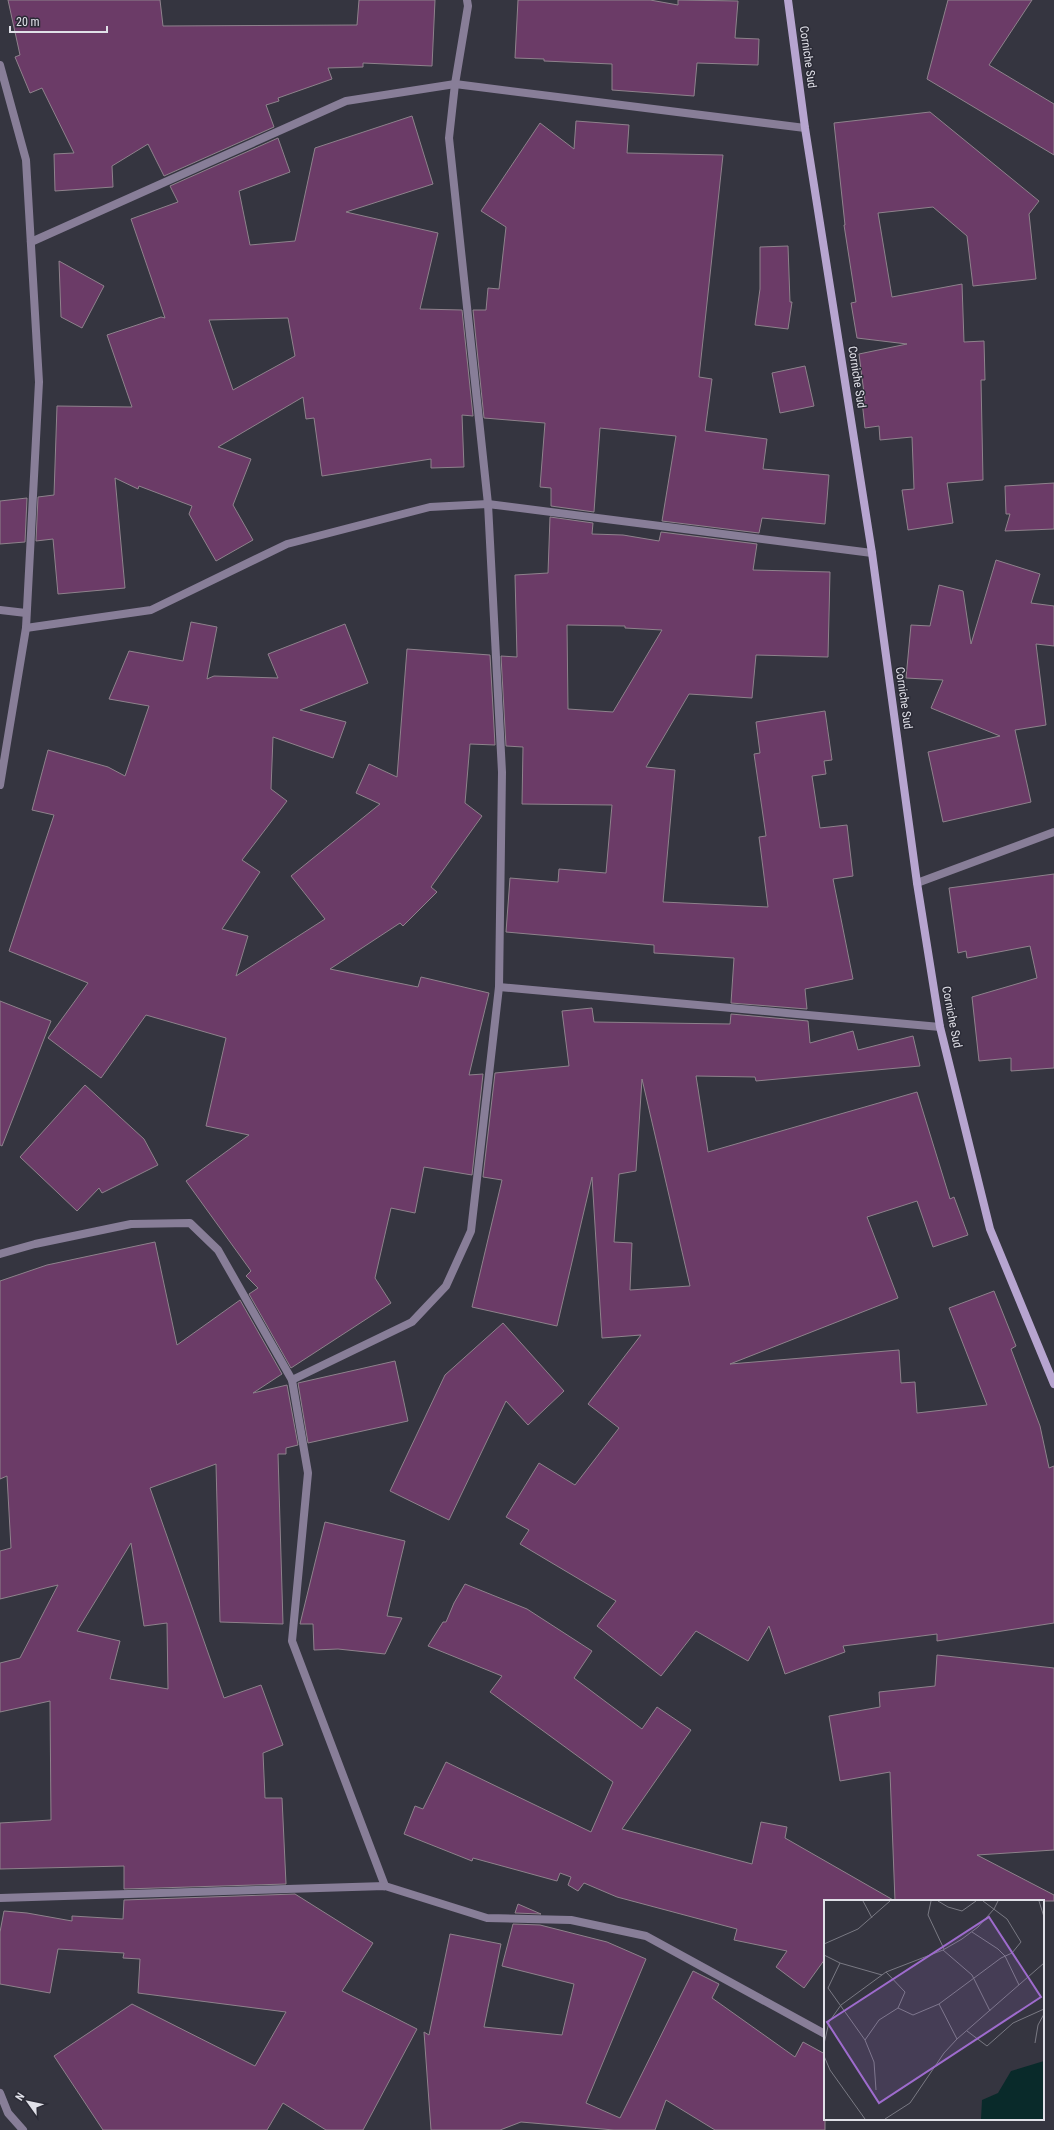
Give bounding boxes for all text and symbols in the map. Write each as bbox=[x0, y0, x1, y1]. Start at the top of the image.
scale bar bbox=[10, 8, 107, 34]
text: 20 m bbox=[16, 15, 40, 29]
street label: Corniche Sud bbox=[797, 25, 819, 89]
street label: Corniche Sud bbox=[845, 345, 869, 409]
street label: Corniche Sud bbox=[893, 666, 915, 730]
street label: Corniche Sud bbox=[939, 985, 965, 1049]
inset map bbox=[824, 1900, 1044, 2120]
north arrow bbox=[8, 2082, 48, 2122]
text: N bbox=[13, 2090, 27, 2103]

